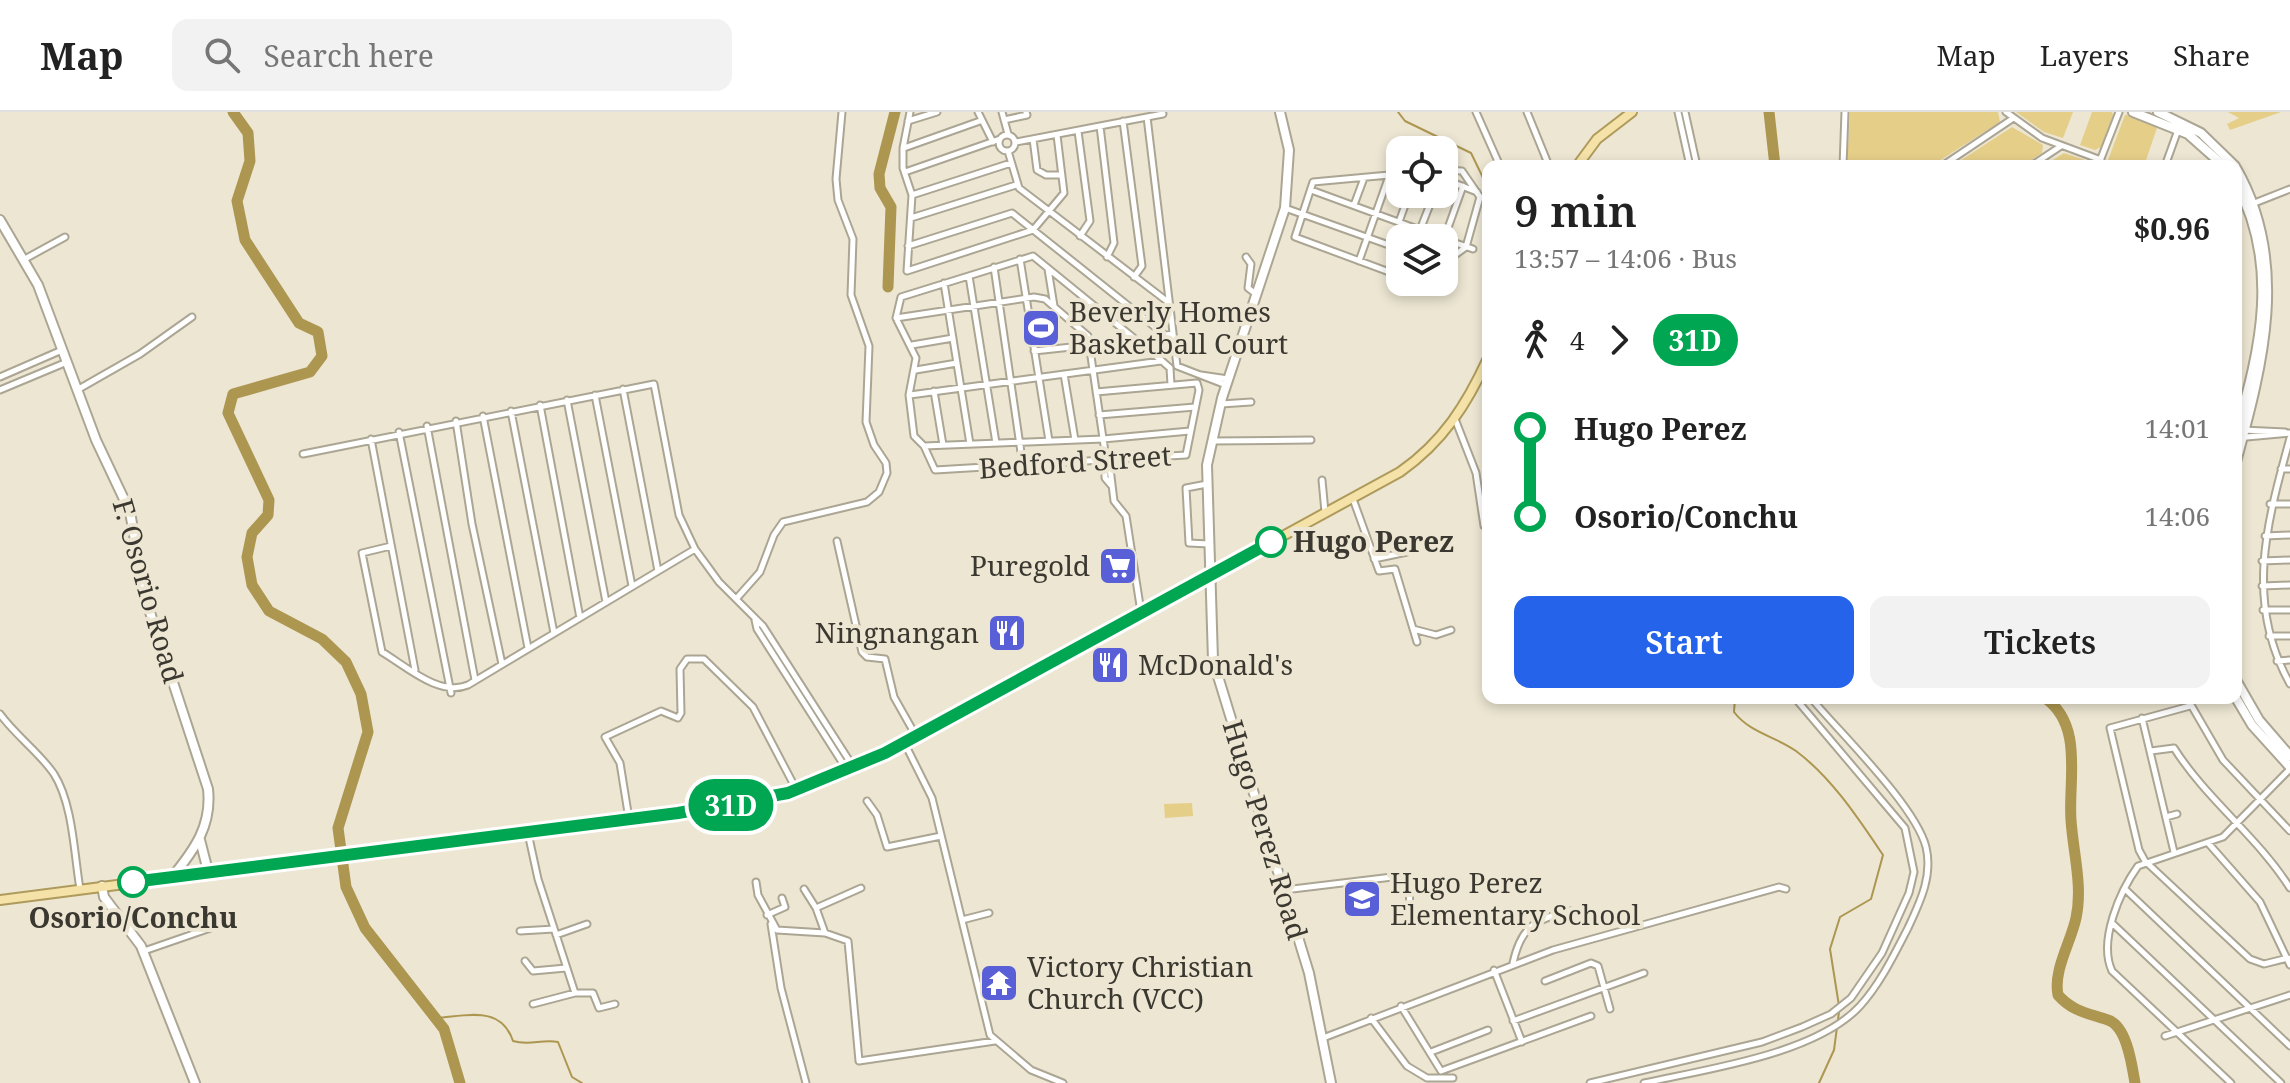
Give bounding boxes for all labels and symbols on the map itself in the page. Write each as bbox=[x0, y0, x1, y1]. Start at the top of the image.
place label: Beverly Homes Basketball Court bbox=[1069, 292, 1288, 362]
sports icon: Beverly Homes Basketball Court bbox=[1020, 307, 1062, 349]
street label: Bedford Street bbox=[977, 435, 1173, 487]
street label: F. Osorio Road bbox=[105, 494, 193, 687]
place label: Hugo Perez bbox=[1293, 522, 1454, 560]
marker: Hugo Perez bbox=[1256, 527, 1286, 557]
supermarket icon: Puregold bbox=[1097, 545, 1139, 587]
place label: Puregold bbox=[970, 546, 1090, 584]
restaurant icon: Ningnangan bbox=[986, 612, 1028, 654]
place label: Ningnangan bbox=[815, 613, 979, 651]
restaurant icon: McDonald's bbox=[1089, 644, 1131, 686]
place label: McDonald's bbox=[1138, 645, 1293, 683]
street label: Hugo Perez Road bbox=[1215, 715, 1317, 944]
line badge: 31D bbox=[685, 779, 777, 831]
place label: Hugo Perez Elementary School bbox=[1390, 863, 1641, 933]
marker: Osorio/Conchu bbox=[118, 867, 148, 897]
school or university icon: Hugo Perez Elementary School bbox=[1341, 878, 1383, 920]
place label: Osorio/Conchu bbox=[28, 898, 238, 936]
place label: Victory Christian Church (VCC) bbox=[1027, 947, 1253, 1017]
temple icon: Victory Christian Church (VCC) bbox=[978, 962, 1020, 1004]

